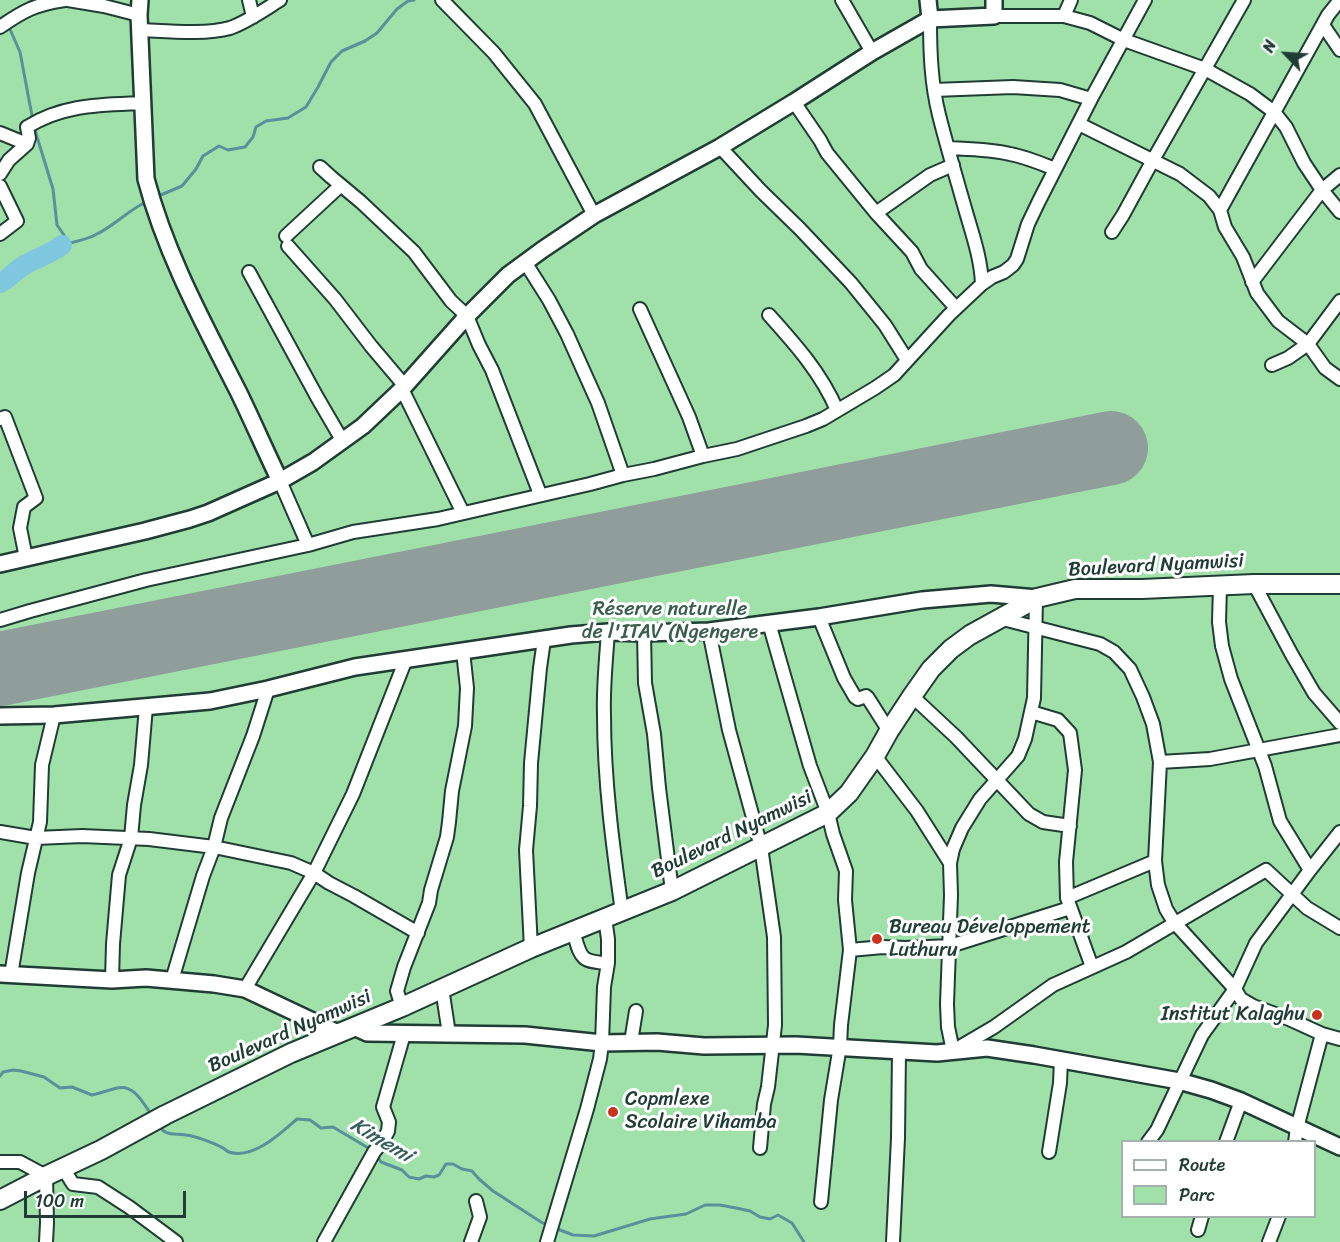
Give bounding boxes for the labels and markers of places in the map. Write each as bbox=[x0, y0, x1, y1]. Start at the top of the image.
place label: Bureau Développement Luthuru bbox=[889, 916, 1090, 963]
marker: Bureau Développement Luthuru bbox=[870, 932, 884, 946]
place label: Institut Kalaghu bbox=[1161, 1003, 1305, 1027]
marker: Institut Kalaghu bbox=[1310, 1008, 1324, 1022]
place label: Copmlexe Scolaire Vihamba bbox=[625, 1088, 777, 1135]
marker: Copmlexe Scolaire Vihamba bbox=[606, 1105, 620, 1119]

